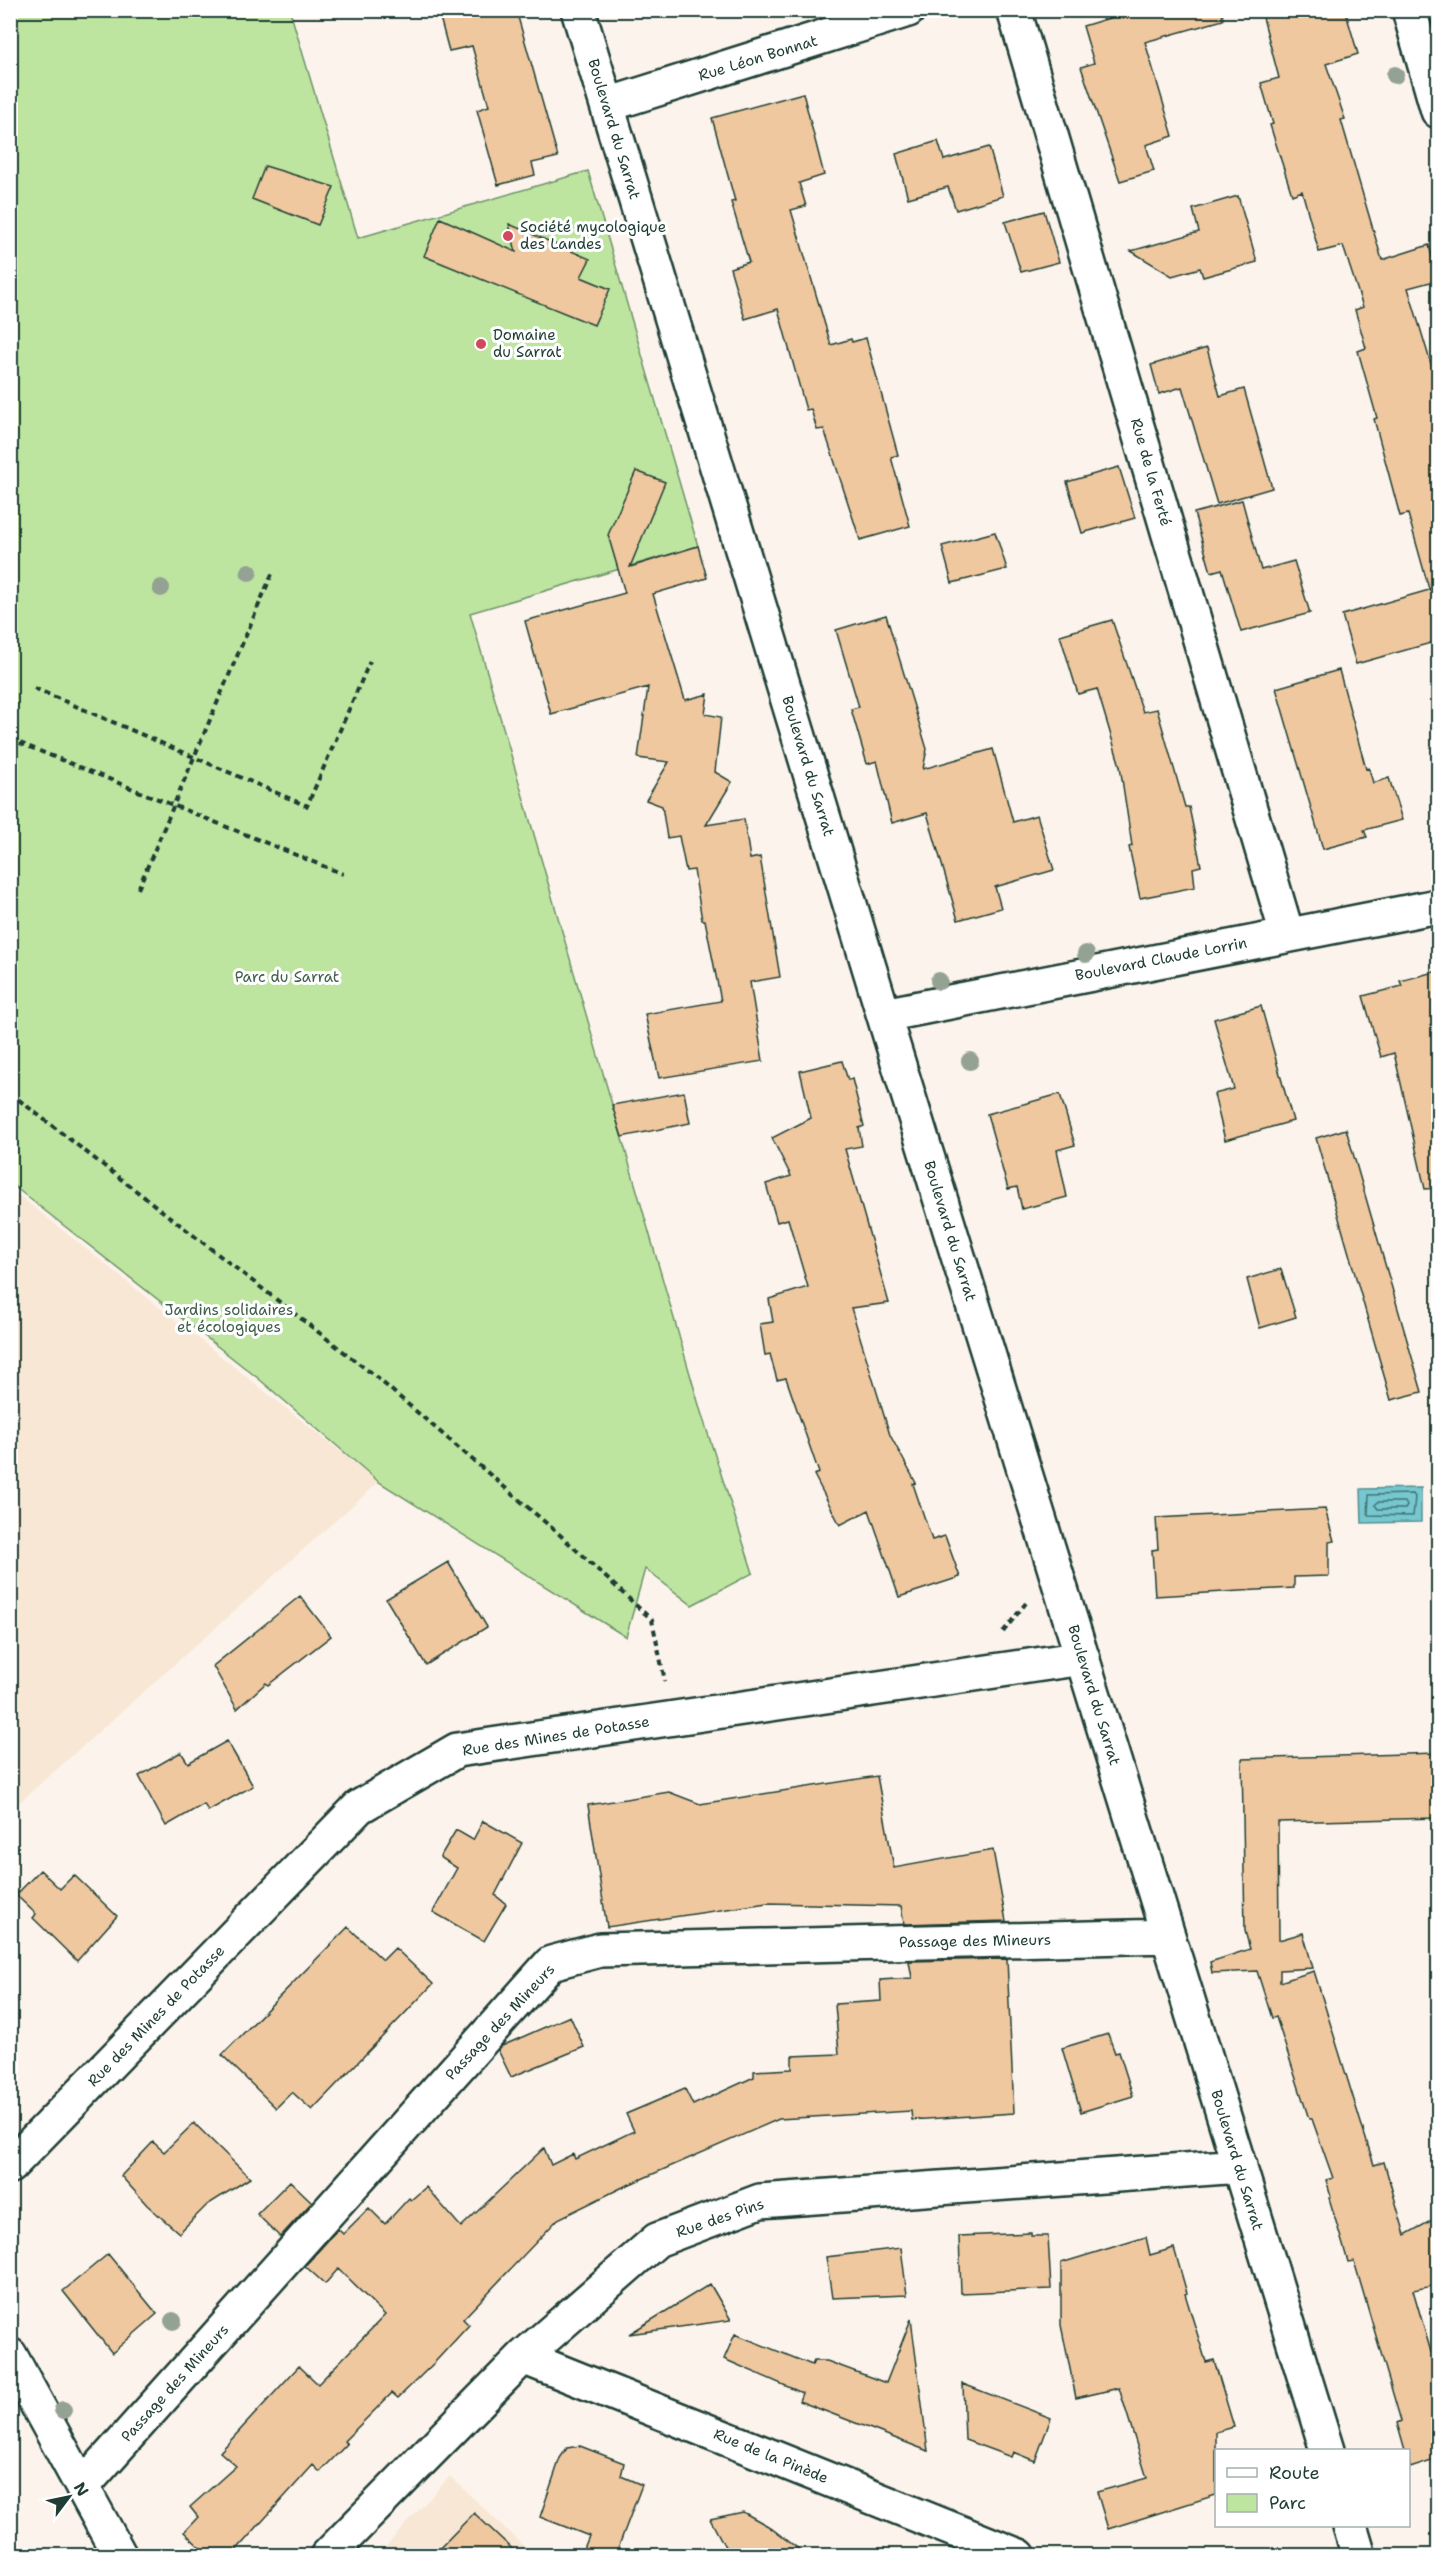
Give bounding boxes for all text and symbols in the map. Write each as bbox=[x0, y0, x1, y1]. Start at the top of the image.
street label: Rue Léon Bonnat bbox=[696, 30, 820, 86]
street label: Boulevard du Sarrat bbox=[583, 56, 645, 202]
place label: Société mycologique des Landes bbox=[520, 217, 666, 254]
marker: Société mycologique des Landes bbox=[501, 229, 515, 243]
place label: Domaine du Sarrat bbox=[493, 325, 562, 362]
marker: Domaine du Sarrat bbox=[474, 337, 488, 351]
street label: Rue de la Ferté bbox=[1126, 416, 1176, 528]
street label: Boulevard du Sarrat bbox=[777, 693, 839, 839]
street label: Boulevard Claude Lorrin bbox=[1073, 933, 1249, 985]
park label: Parc du Sarrat bbox=[235, 967, 339, 987]
street label: Boulevard du Sarrat bbox=[919, 1158, 981, 1304]
park label: Jardins solidaires et écologiques bbox=[165, 1300, 293, 1337]
street label: Boulevard du Sarrat bbox=[1063, 1622, 1125, 1768]
street label: Rue des Mines de Potasse bbox=[461, 1711, 651, 1761]
street label: Passage des Mineurs bbox=[899, 1930, 1051, 1952]
street label: Rue des Mines de Potasse bbox=[83, 1941, 229, 2091]
street label: Passage des Mineurs bbox=[441, 1960, 559, 2084]
street label: Boulevard du Sarrat bbox=[1206, 2087, 1268, 2233]
street label: Rue des Pins bbox=[673, 2194, 767, 2242]
street label: Passage des Mineurs bbox=[117, 2320, 233, 2446]
street label: Rue de la Pinède bbox=[711, 2424, 831, 2488]
legend bbox=[1215, 2449, 1410, 2527]
text: Route bbox=[1269, 2461, 1320, 2485]
north arrow bbox=[39, 2467, 99, 2527]
text: N bbox=[69, 2478, 94, 2500]
text: Parc bbox=[1269, 2491, 1306, 2515]

